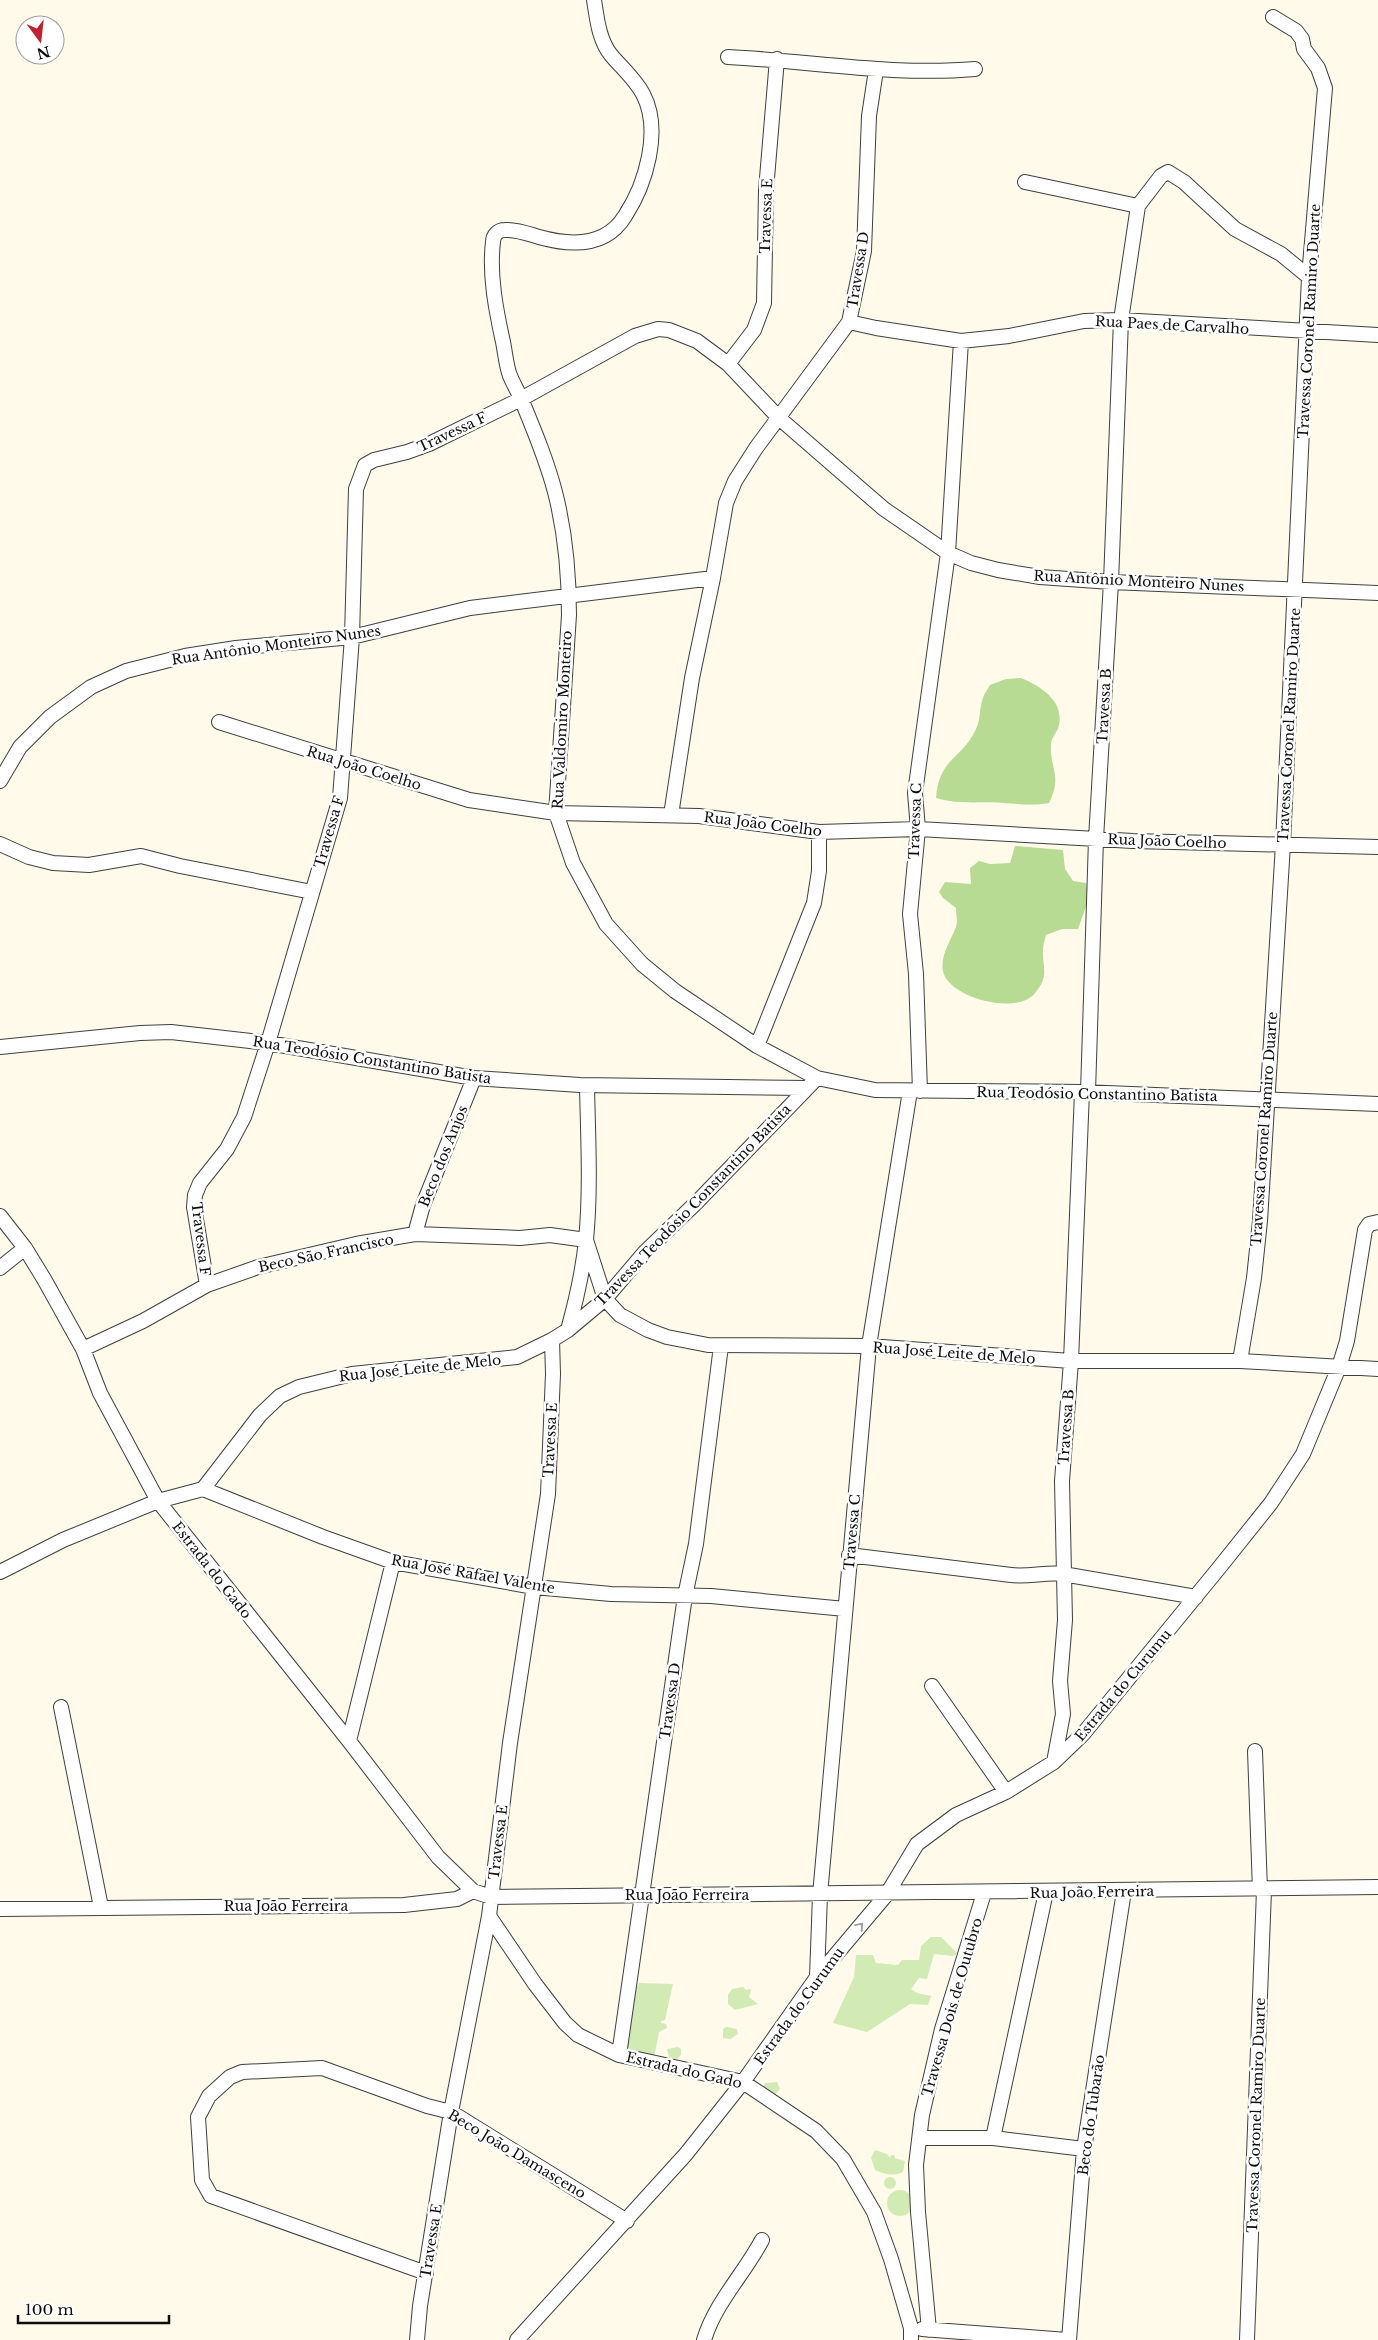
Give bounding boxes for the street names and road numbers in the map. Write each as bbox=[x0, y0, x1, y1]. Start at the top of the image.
street label: Travessa E bbox=[756, 178, 776, 254]
street label: Travessa Coronel Ramiro Duarte bbox=[1294, 203, 1324, 439]
street label: Travessa D bbox=[843, 230, 873, 310]
street label: Rua Paes de Carvalho bbox=[1094, 312, 1250, 338]
street label: Travessa F bbox=[415, 408, 490, 456]
street label: Rua Antônio Monteiro Nunes bbox=[1033, 566, 1245, 596]
street label: Travessa Coronel Ramiro Duarte bbox=[1274, 607, 1304, 843]
street label: Rua Antônio Monteiro Nunes bbox=[170, 621, 382, 669]
street label: Rua Valdomiro Monteiro bbox=[548, 630, 576, 810]
street label: Travessa B bbox=[1093, 667, 1115, 744]
street label: Rua João Coelho bbox=[304, 742, 424, 794]
street label: Travessa C bbox=[905, 783, 925, 859]
street label: Travessa F bbox=[310, 793, 348, 870]
street label: Rua João Coelho bbox=[703, 808, 823, 840]
street label: Rua João Coelho bbox=[1107, 830, 1227, 852]
street label: Travessa Coronel Ramiro Duarte bbox=[1247, 1011, 1281, 1247]
street label: Rua Teodósio Constantino Batista bbox=[251, 1032, 493, 1088]
street label: Rua Teodósio Constantino Batista bbox=[976, 1083, 1218, 1105]
street label: Travessa Teodósio Constantino Batista bbox=[591, 1100, 795, 1310]
street label: Beco dos Anjos bbox=[414, 1103, 472, 1209]
street label: Travessa F bbox=[188, 1201, 215, 1278]
street label: Beco São Francisco bbox=[257, 1230, 395, 1276]
street label: Rua José Leite de Melo bbox=[872, 1338, 1036, 1368]
street label: Rua José Leite de Melo bbox=[338, 1351, 502, 1385]
street label: Travessa B bbox=[1054, 1388, 1078, 1465]
street label: Travessa E bbox=[539, 1402, 561, 1478]
street label: Travessa C bbox=[840, 1493, 864, 1571]
street label: Estrada do Gado bbox=[168, 1518, 256, 1622]
street label: Rua José Rafael Valente bbox=[390, 1551, 556, 1597]
street label: Estrada do Curumu bbox=[1071, 1625, 1176, 1745]
street label: Travessa D bbox=[656, 1661, 684, 1741]
street label: Travessa E bbox=[484, 1804, 512, 1880]
street label: Rua João Ferreira bbox=[1030, 1882, 1155, 1902]
street label: Rua João Ferreira bbox=[625, 1886, 750, 1904]
street label: Rua João Ferreira bbox=[224, 1897, 349, 1915]
street label: Travessa Dois de Outubro bbox=[918, 1915, 986, 2099]
street label: Estrada do Curumu bbox=[750, 1943, 848, 2068]
street label: Travessa Coronel Ramiro Duarte bbox=[1243, 1997, 1269, 2233]
street label: Estrada do Gado bbox=[624, 2048, 744, 2092]
street label: Beco do Tubarão bbox=[1074, 2053, 1108, 2177]
street label: Beco João Damasceno bbox=[445, 2106, 589, 2202]
street label: Travessa E bbox=[416, 2202, 446, 2280]

